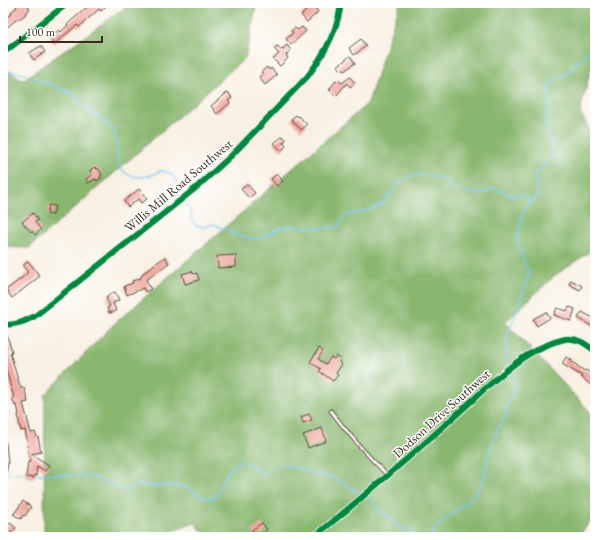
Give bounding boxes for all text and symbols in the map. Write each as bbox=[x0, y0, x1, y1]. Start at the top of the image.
scale bar bbox=[20, 18, 102, 44]
text: 100 m bbox=[26, 24, 56, 40]
street label: Willis Mill Road Southwest bbox=[121, 135, 236, 236]
street label: Dodson Drive Southwest bbox=[389, 365, 493, 462]

